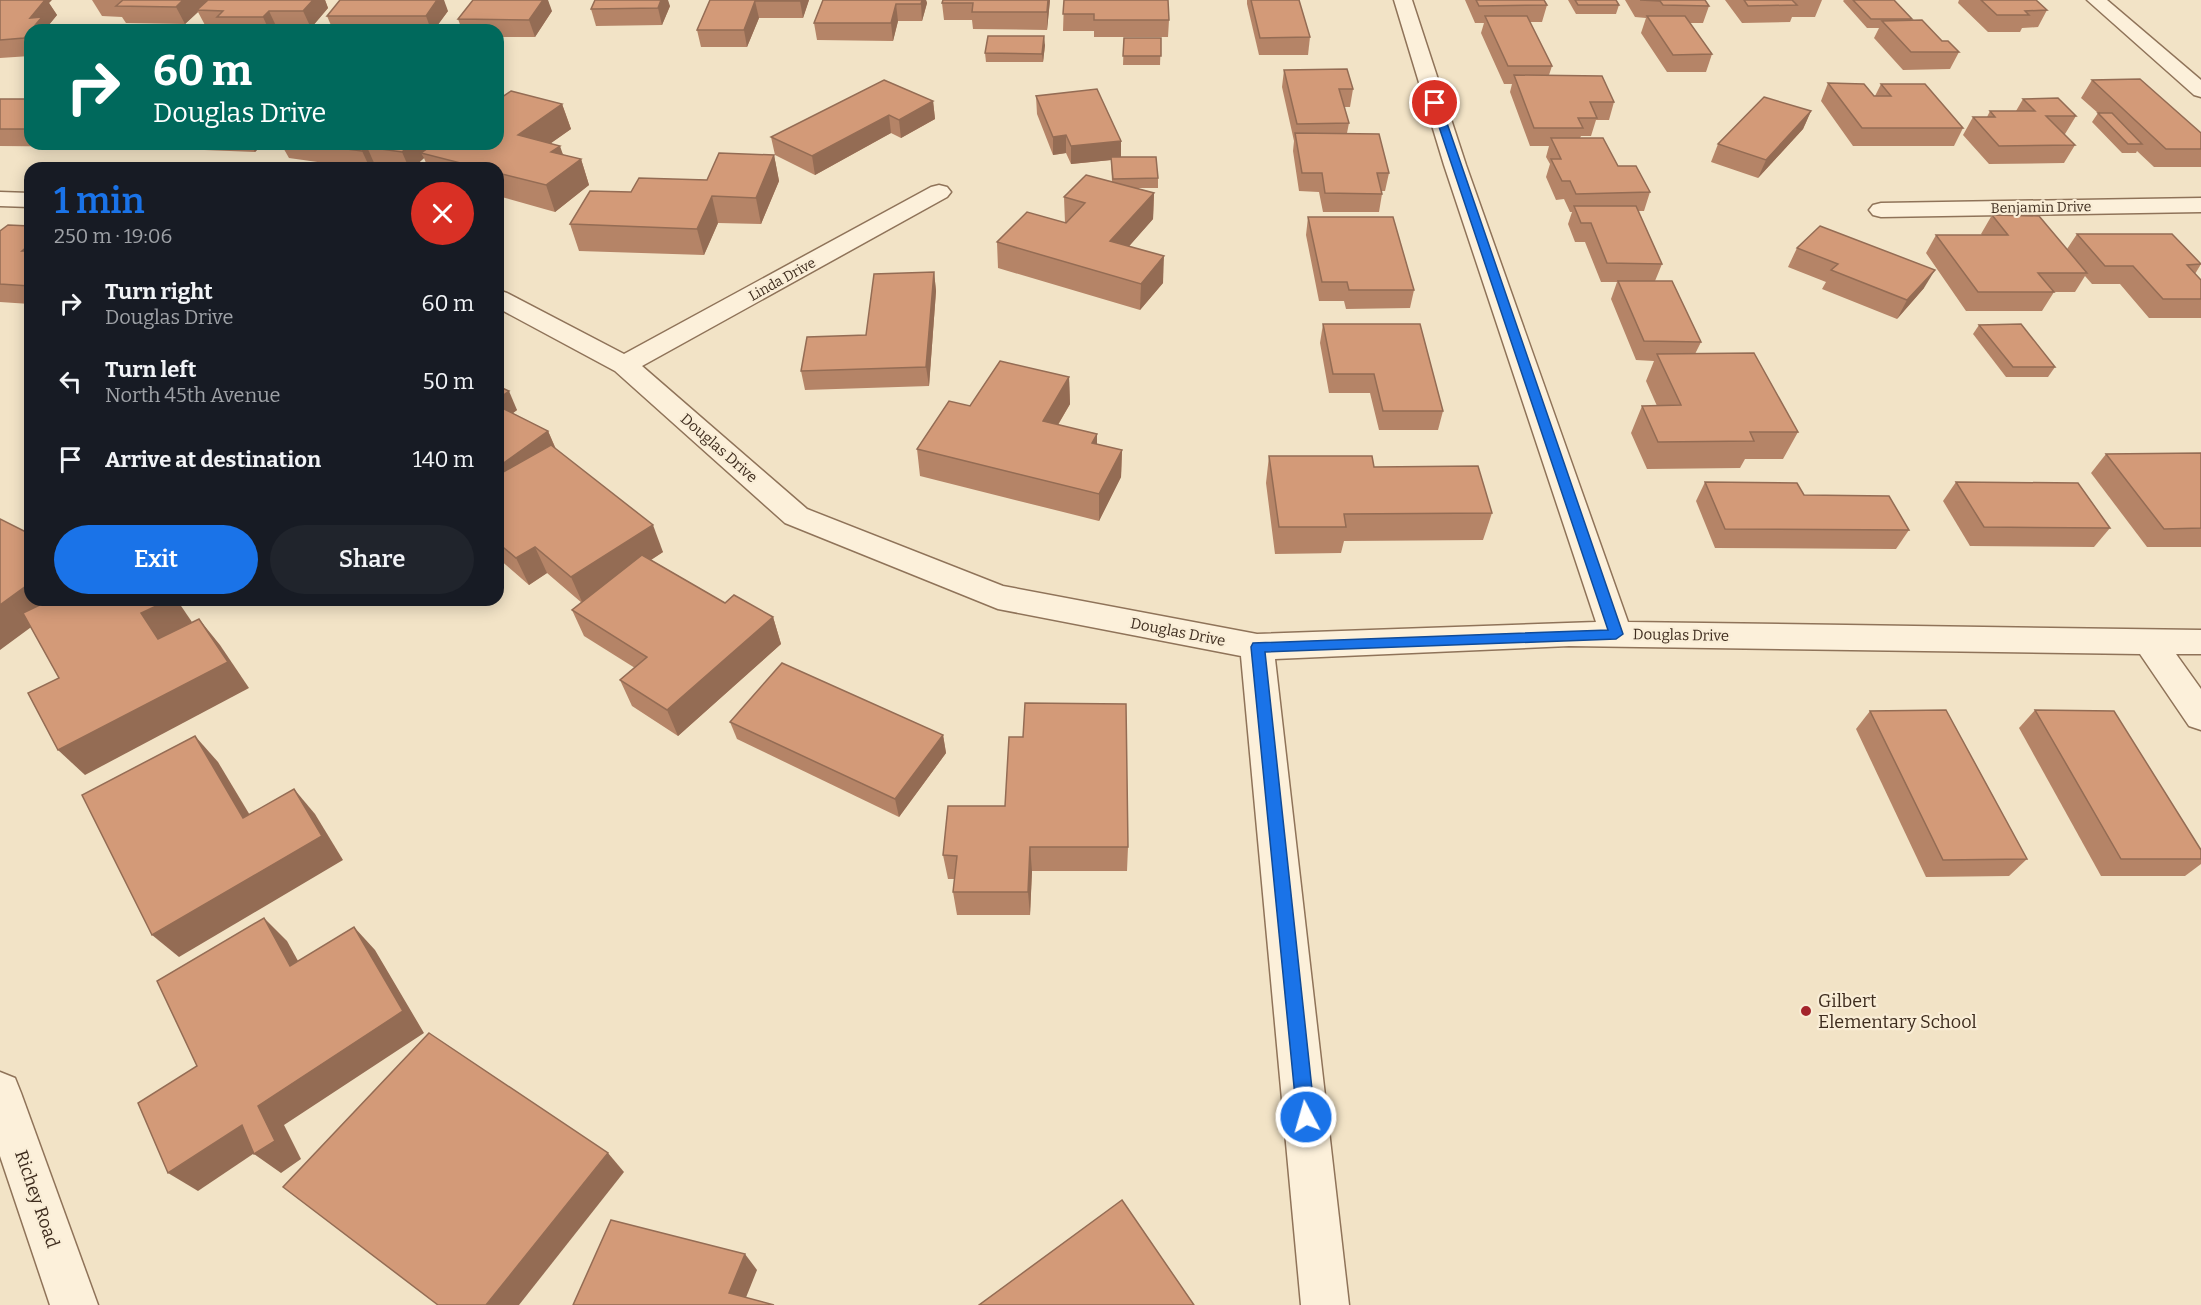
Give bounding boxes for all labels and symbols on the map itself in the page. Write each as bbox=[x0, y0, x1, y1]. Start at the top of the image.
pin bbox=[1409, 77, 1460, 128]
street label: Benjamin Drive bbox=[1991, 198, 2091, 217]
street label: Linda Drive bbox=[746, 254, 819, 305]
street label: Douglas Drive bbox=[677, 410, 761, 486]
street label: Douglas Drive bbox=[1129, 614, 1227, 650]
street label: Douglas Drive bbox=[1633, 625, 1729, 645]
place label: Gilbert Elementary School bbox=[1818, 990, 1977, 1033]
marker: Gilbert Elementary School bbox=[1799, 1004, 1813, 1018]
position arrow bbox=[1274, 1085, 1338, 1149]
street label: Richey Road bbox=[10, 1147, 64, 1251]

